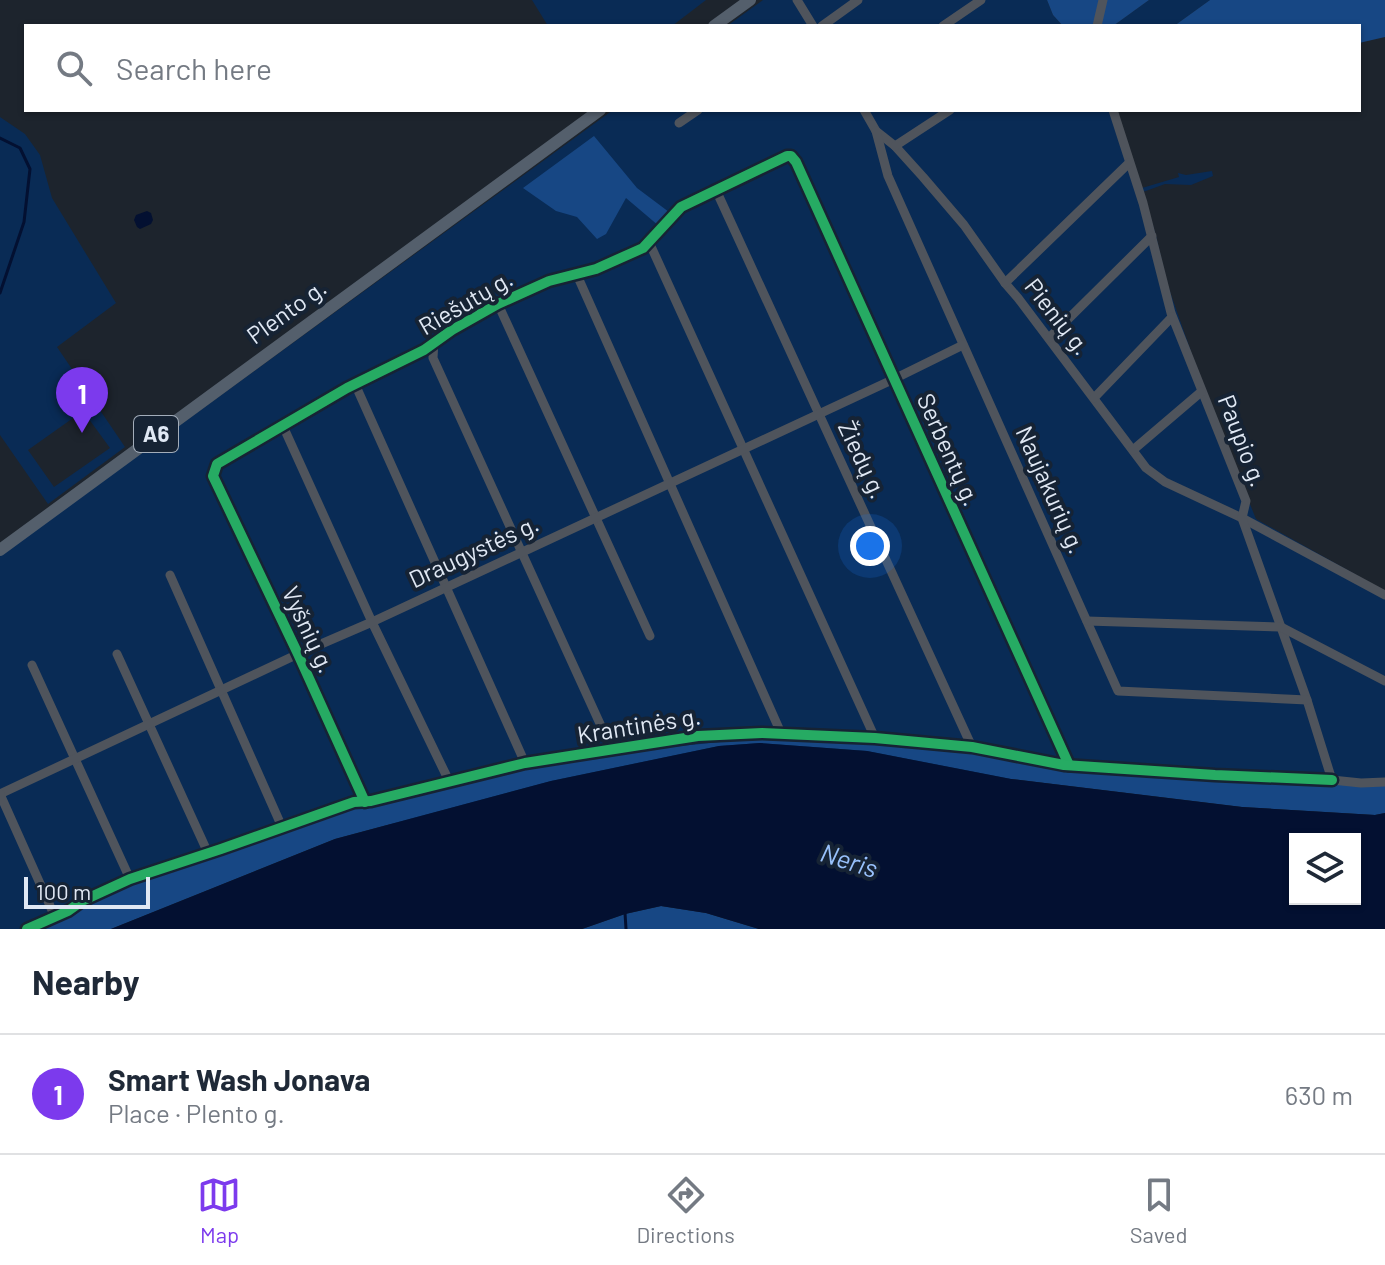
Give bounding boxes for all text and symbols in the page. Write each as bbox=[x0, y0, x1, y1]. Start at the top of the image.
search box bbox=[24, 24, 1361, 112]
icon: search bbox=[52, 46, 96, 90]
text: Search here bbox=[116, 50, 272, 86]
street label: Riešutų g. bbox=[413, 263, 517, 340]
street label: Plento g. bbox=[241, 272, 332, 349]
street label: Pienių g. bbox=[1019, 272, 1097, 360]
pin: 1 bbox=[56, 367, 108, 433]
street label: Serbentų g. bbox=[912, 389, 987, 510]
street label: Paupio g. bbox=[1213, 390, 1274, 490]
road number: A6 bbox=[134, 416, 178, 452]
street label: Žiedų g. bbox=[833, 416, 894, 503]
street label: Naujakurių g. bbox=[1010, 421, 1092, 558]
street label: Draugystės g. bbox=[404, 508, 543, 593]
your location bbox=[850, 526, 890, 566]
street label: Vyšnių g. bbox=[277, 581, 342, 677]
street label: Krantinės g. bbox=[575, 700, 703, 749]
map controls bbox=[1289, 833, 1361, 905]
button: layers bbox=[1289, 833, 1361, 905]
water label: Neris bbox=[817, 836, 882, 883]
scale bar bbox=[24, 873, 150, 909]
text: 100 m bbox=[36, 878, 91, 904]
text: Nearby bbox=[32, 961, 140, 1002]
text: Smart Wash Jonava bbox=[108, 1061, 370, 1097]
text: 1 bbox=[53, 1079, 63, 1110]
text: 630 m bbox=[1285, 1079, 1353, 1110]
text: Place · Plento g. bbox=[108, 1097, 285, 1128]
tab: Map bbox=[197, 1173, 241, 1247]
tab: Directions bbox=[636, 1173, 735, 1247]
tab: Saved bbox=[1130, 1173, 1187, 1247]

